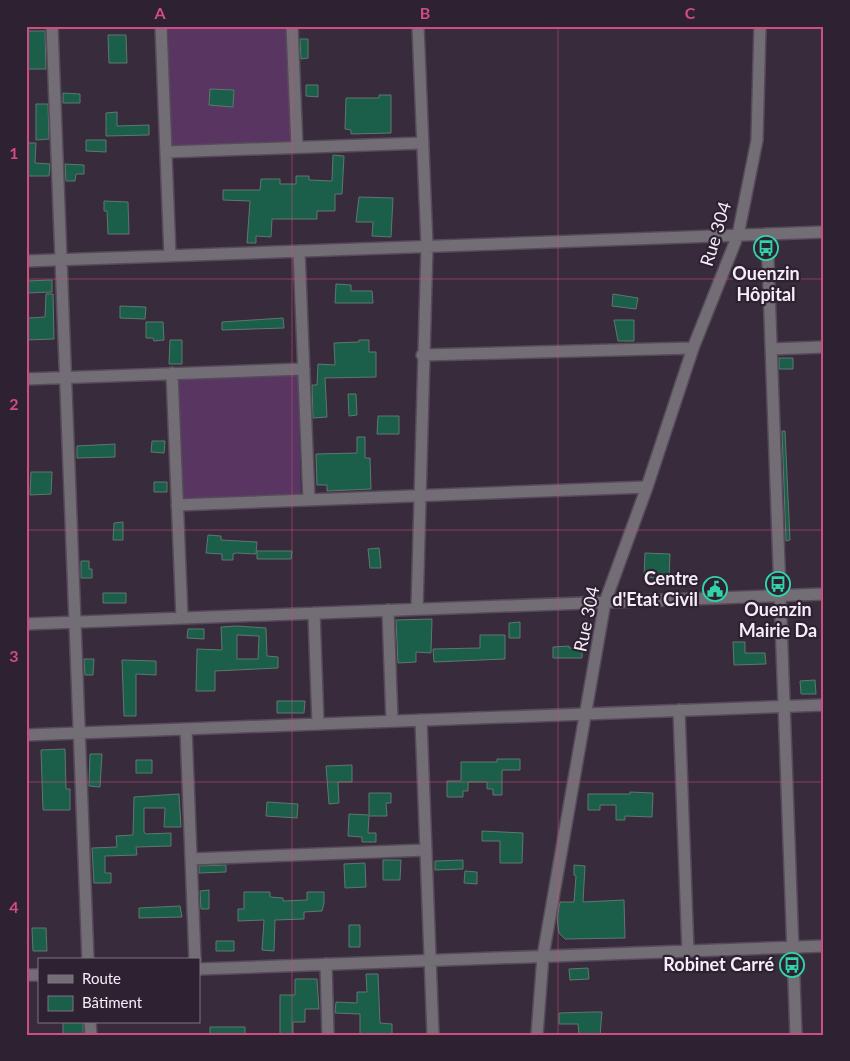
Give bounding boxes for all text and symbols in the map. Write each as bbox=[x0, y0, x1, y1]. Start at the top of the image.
text: A bbox=[153, 3, 166, 22]
text: B bbox=[420, 3, 430, 22]
text: C bbox=[685, 3, 696, 22]
text: 1 bbox=[9, 143, 19, 162]
street label: Rue 304 bbox=[695, 199, 735, 269]
bus stop icon: Ouenzin Hôpital bbox=[753, 235, 779, 261]
place label: Ouenzin Hôpital bbox=[732, 262, 800, 305]
text: 2 bbox=[9, 394, 19, 413]
place label: Centre d'Etat Civil bbox=[612, 567, 698, 610]
bus stop icon: Ouenzin Mairie Da bbox=[765, 571, 791, 597]
public building icon: Centre d'Etat Civil bbox=[702, 576, 728, 602]
street label: Rue 304 bbox=[568, 584, 604, 654]
place label: Ouenzin Mairie Da bbox=[739, 598, 817, 641]
text: 3 bbox=[9, 646, 19, 665]
text: 4 bbox=[9, 897, 19, 916]
bus stop icon: Robinet Carré bbox=[779, 952, 805, 978]
place label: Robinet Carré bbox=[663, 953, 774, 975]
legend bbox=[38, 958, 200, 1024]
text: Route bbox=[82, 969, 121, 987]
text: Bâtiment bbox=[82, 993, 143, 1011]

